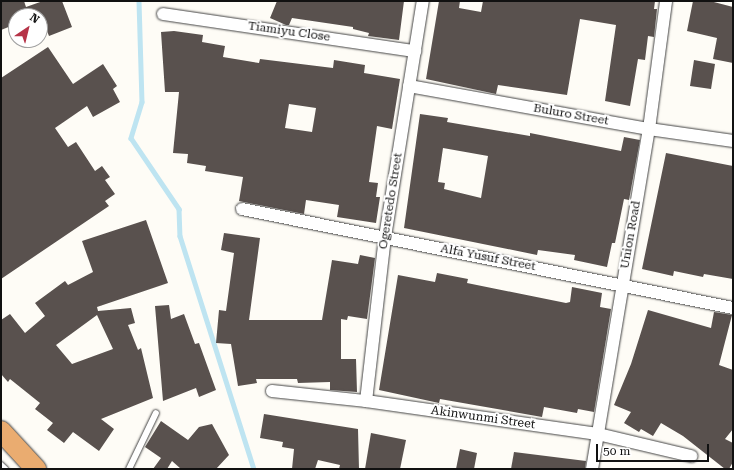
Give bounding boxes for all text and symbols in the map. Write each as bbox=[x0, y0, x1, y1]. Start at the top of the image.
north arrow bbox=[8, 8, 48, 48]
text: N bbox=[27, 11, 42, 26]
street label: Tiamiyu Close bbox=[247, 19, 331, 45]
street label: Buluro Street bbox=[532, 101, 610, 129]
street label: Ogeretedo Street bbox=[376, 152, 406, 250]
street label: Union Road bbox=[618, 200, 644, 270]
street label: Alfa Yusuf Street bbox=[439, 242, 537, 274]
street label: Akinwunmi Street bbox=[430, 404, 536, 432]
scale bar bbox=[598, 436, 711, 462]
text: 50 m bbox=[603, 444, 630, 458]

